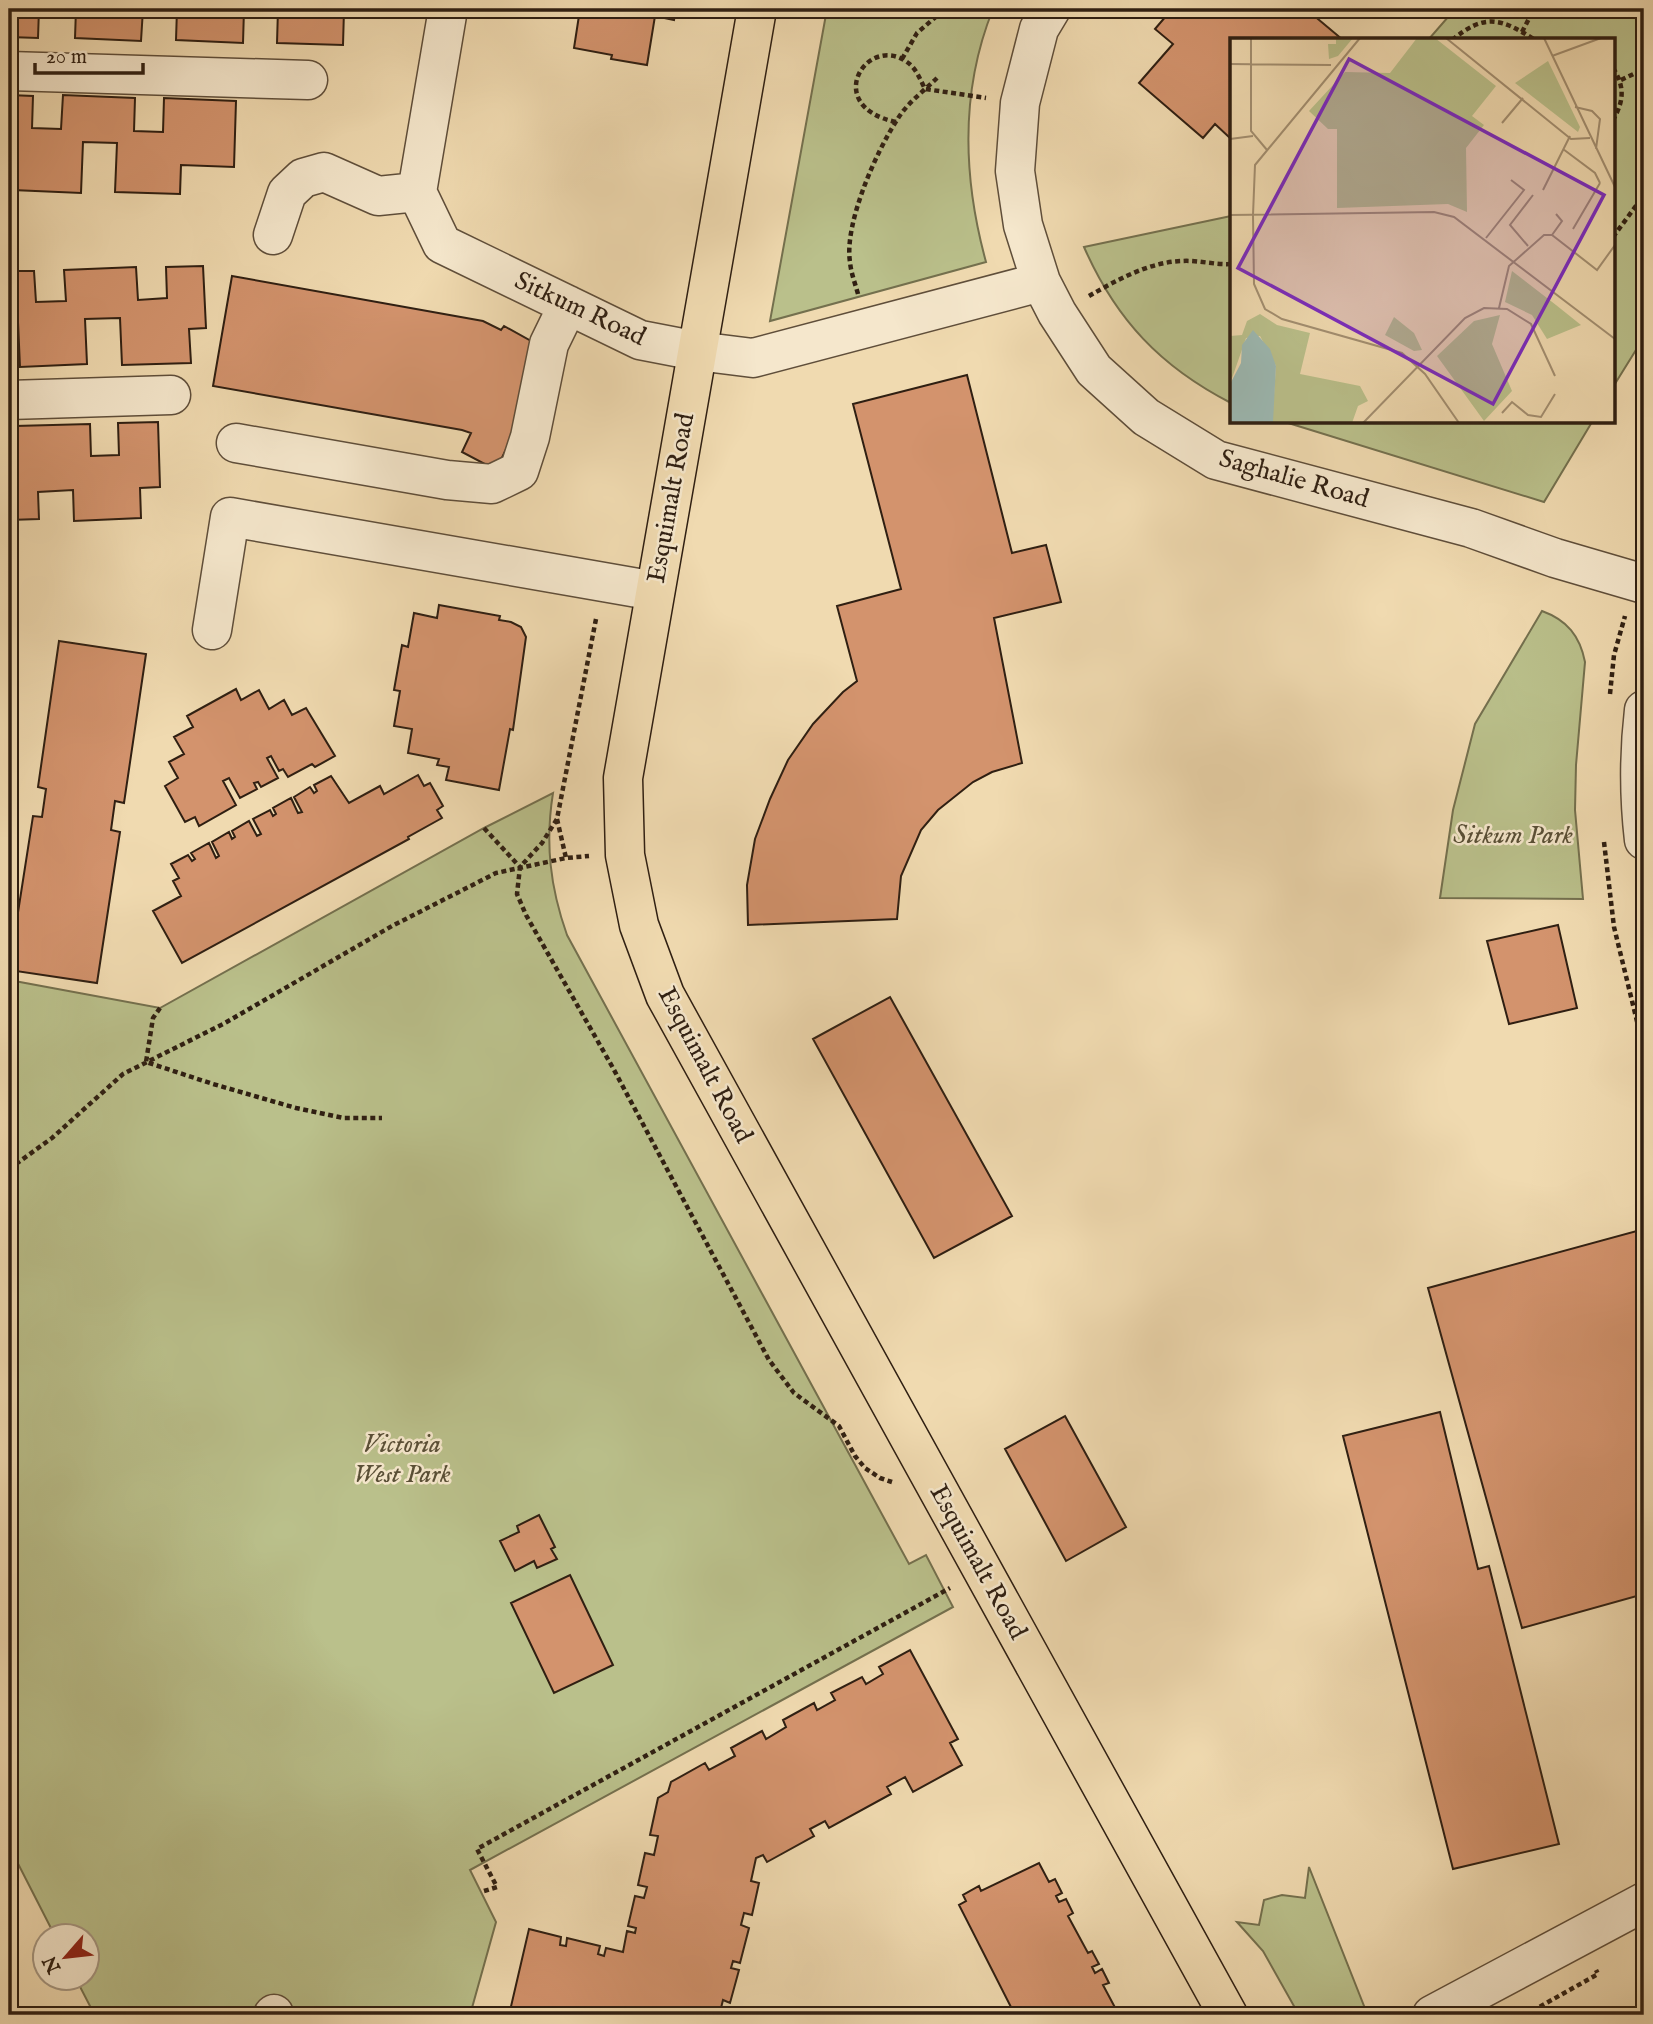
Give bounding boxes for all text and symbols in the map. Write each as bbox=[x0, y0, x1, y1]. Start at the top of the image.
scale bar bbox=[35, 32, 144, 76]
inset map bbox=[1230, 38, 1614, 424]
text: 20 m bbox=[46, 44, 87, 71]
street label: Sitkum Road bbox=[509, 264, 651, 354]
street label: Esquimalt Road bbox=[640, 410, 702, 586]
street label: Saghalie Road bbox=[1215, 442, 1373, 516]
park label: Sitkum Park bbox=[1453, 819, 1574, 852]
street label: Esquimalt Road bbox=[650, 981, 760, 1149]
park label: Victoria West Park bbox=[353, 1428, 451, 1491]
street label: Esquimalt Road bbox=[922, 1479, 1034, 1645]
north arrow bbox=[32, 1923, 102, 1993]
text: N bbox=[38, 1951, 68, 1978]

